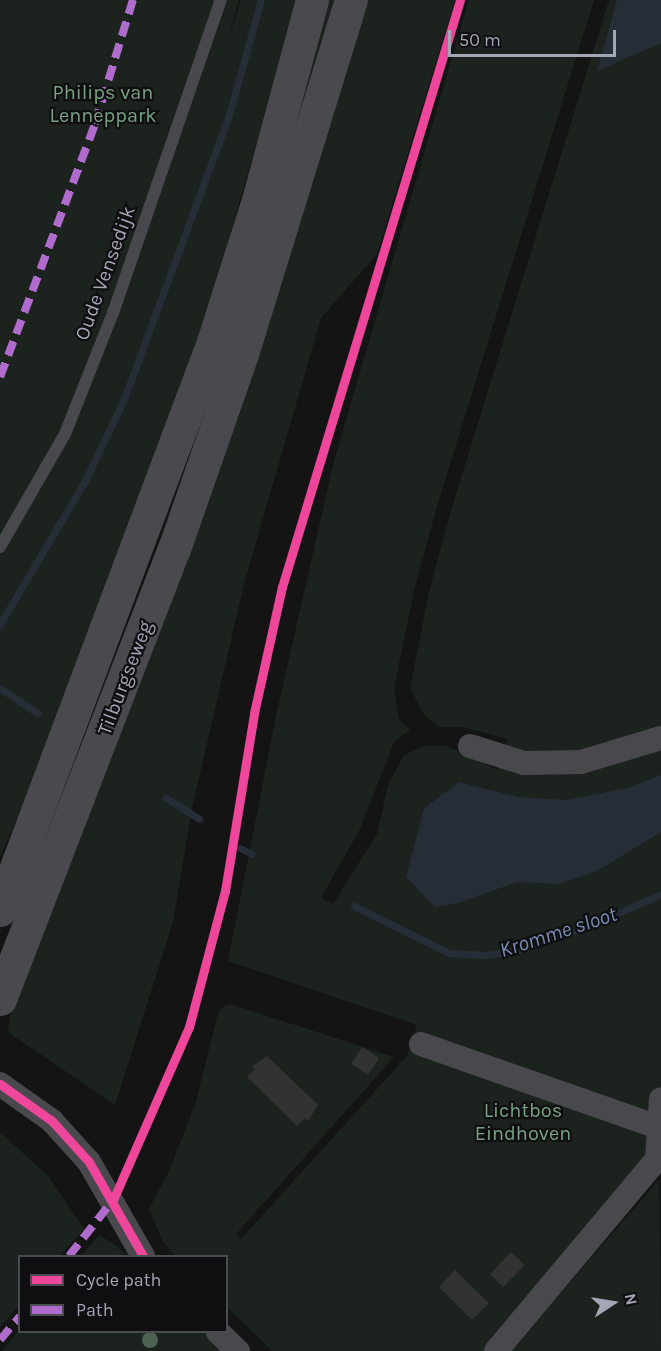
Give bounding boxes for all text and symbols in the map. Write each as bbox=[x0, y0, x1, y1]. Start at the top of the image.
scale bar bbox=[451, 18, 619, 56]
text: 50 m bbox=[459, 29, 501, 51]
park label: Philips van Lenneppark bbox=[50, 80, 156, 127]
street label: Oude Vensedijk bbox=[70, 203, 140, 343]
street label: Tilburgseweg bbox=[92, 617, 158, 739]
water label: Kromme sloot bbox=[496, 901, 620, 963]
park label: Lichtbos Eindhoven bbox=[475, 1099, 571, 1146]
legend bbox=[18, 1255, 228, 1333]
text: Cycle path bbox=[76, 1269, 161, 1291]
north arrow bbox=[583, 1273, 643, 1333]
text: N bbox=[621, 1292, 642, 1307]
text: Path bbox=[76, 1299, 114, 1321]

